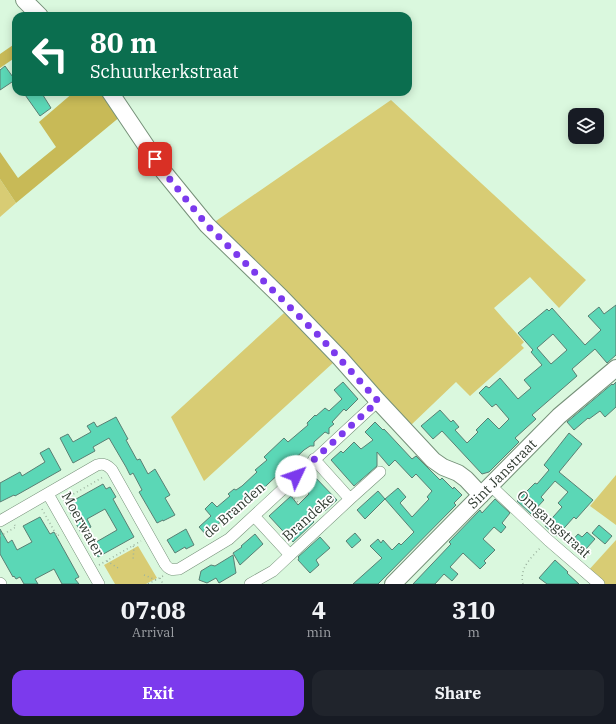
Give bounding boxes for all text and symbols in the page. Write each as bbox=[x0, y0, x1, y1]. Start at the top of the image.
text: 80 m bbox=[90, 24, 157, 61]
icon: left bbox=[24, 28, 76, 80]
text: Schuurkerkstraat bbox=[90, 60, 239, 83]
map controls bbox=[568, 108, 604, 144]
button: layers bbox=[568, 108, 604, 144]
pin bbox=[138, 142, 172, 176]
icon: arrive bbox=[144, 148, 166, 170]
street label: Sint Janstraat bbox=[464, 435, 540, 512]
position arrow bbox=[275, 455, 317, 497]
street label: de Branden bbox=[199, 478, 269, 542]
street label: Omgangstraat bbox=[513, 486, 595, 562]
street label: Moerwater bbox=[58, 488, 109, 560]
street label: Brandeke bbox=[278, 489, 338, 545]
text: 07:08 bbox=[121, 594, 186, 626]
text: 4 bbox=[312, 594, 326, 626]
text: 310 bbox=[452, 594, 495, 626]
text: Arrival bbox=[132, 624, 174, 641]
text: min bbox=[306, 624, 331, 641]
text: m bbox=[467, 624, 480, 641]
button: Exit bbox=[12, 670, 304, 716]
button: Share bbox=[312, 670, 604, 716]

